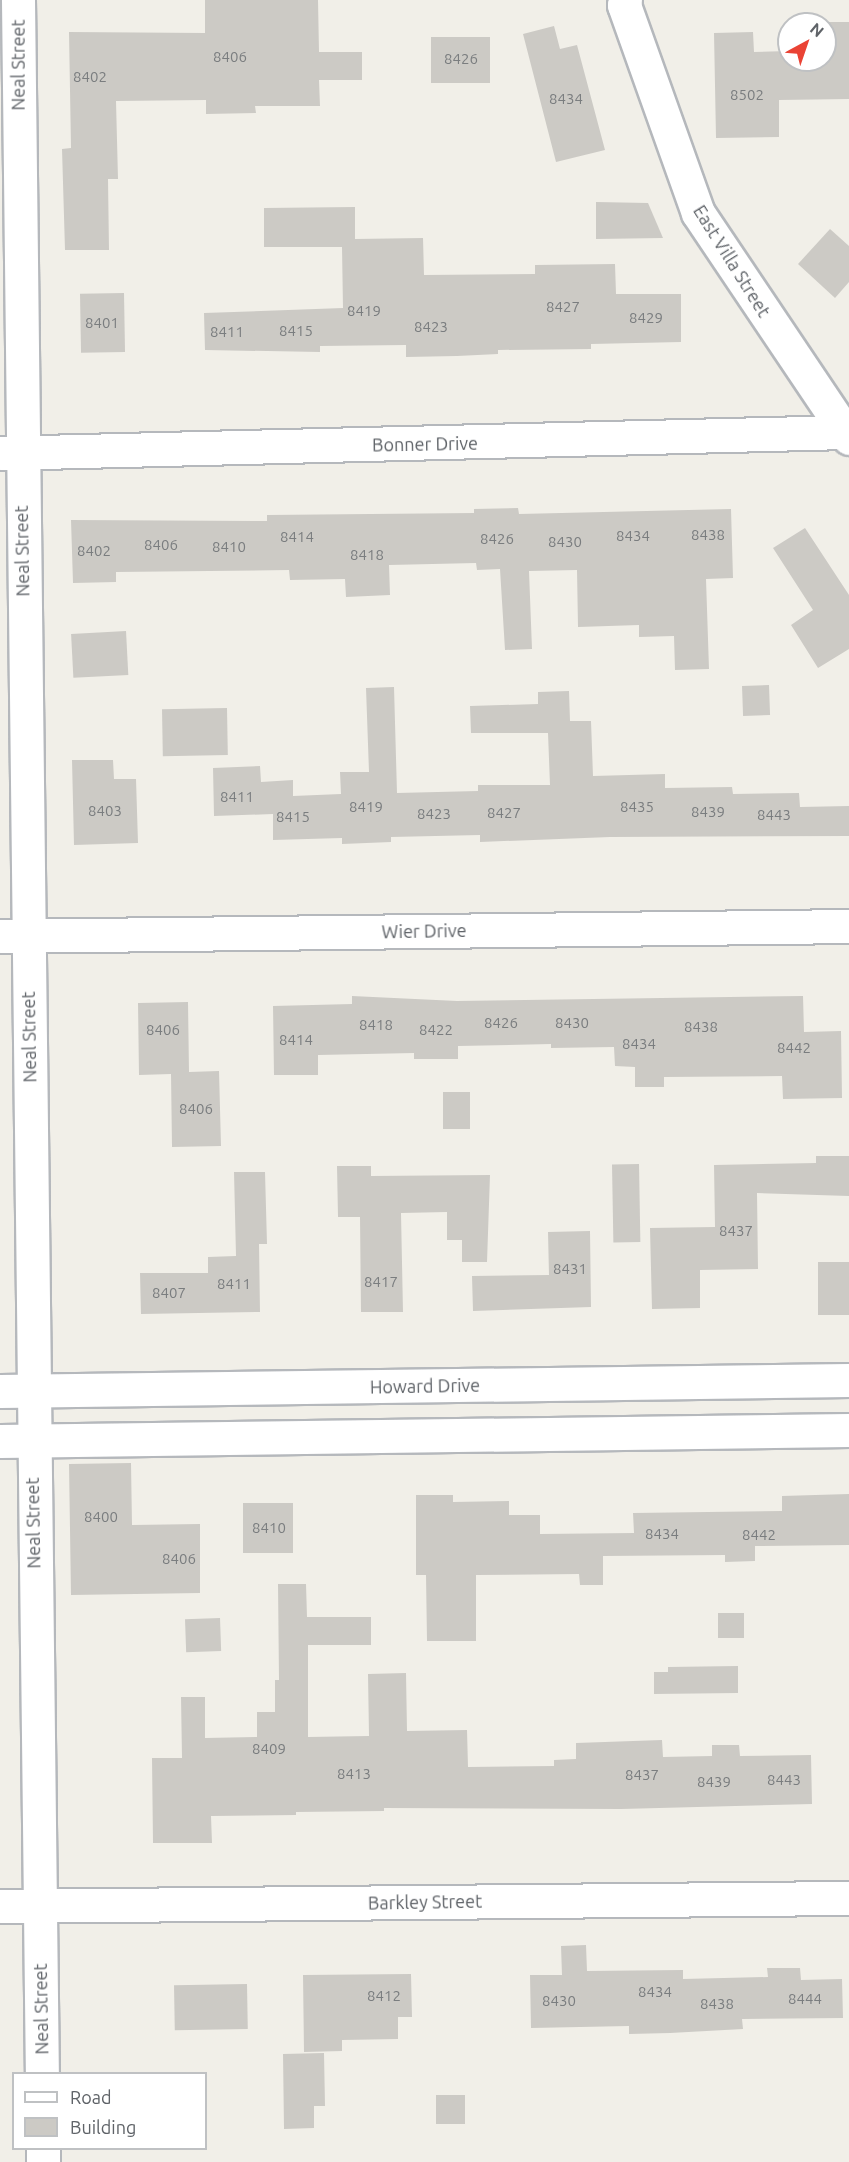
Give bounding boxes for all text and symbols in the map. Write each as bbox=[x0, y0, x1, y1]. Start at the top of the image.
north arrow bbox=[777, 12, 837, 72]
street label: Neal Street bbox=[7, 19, 29, 111]
text: N bbox=[807, 19, 828, 40]
house number: 8406 bbox=[213, 48, 247, 66]
house number: 8426 bbox=[444, 50, 478, 68]
house number: 8402 bbox=[73, 68, 107, 86]
house number: 8502 bbox=[730, 86, 764, 104]
house number: 8434 bbox=[549, 90, 583, 108]
street label: East Villa Street bbox=[689, 201, 775, 321]
house number: 8427 bbox=[546, 298, 580, 316]
house number: 8419 bbox=[347, 302, 381, 320]
house number: 8429 bbox=[629, 309, 663, 327]
house number: 8401 bbox=[85, 314, 119, 332]
house number: 8423 bbox=[414, 318, 448, 336]
house number: 8415 bbox=[279, 322, 313, 340]
house number: 8411 bbox=[210, 323, 244, 341]
street label: Bonner Drive bbox=[372, 432, 478, 456]
street label: Neal Street bbox=[10, 505, 34, 597]
house number: 8438 bbox=[691, 526, 725, 544]
house number: 8434 bbox=[616, 527, 650, 545]
house number: 8414 bbox=[280, 528, 314, 546]
house number: 8426 bbox=[480, 530, 514, 548]
house number: 8430 bbox=[548, 533, 582, 551]
house number: 8406 bbox=[144, 536, 178, 554]
house number: 8410 bbox=[212, 538, 246, 556]
house number: 8402 bbox=[77, 542, 111, 560]
house number: 8418 bbox=[350, 546, 384, 564]
house number: 8411 bbox=[220, 788, 254, 806]
house number: 8419 bbox=[349, 798, 383, 816]
house number: 8435 bbox=[620, 798, 654, 816]
house number: 8403 bbox=[88, 802, 122, 820]
house number: 8439 bbox=[691, 803, 725, 821]
house number: 8427 bbox=[487, 804, 521, 822]
house number: 8423 bbox=[417, 805, 451, 823]
house number: 8443 bbox=[757, 806, 791, 824]
house number: 8415 bbox=[276, 808, 310, 826]
street label: Wier Drive bbox=[381, 919, 467, 943]
street label: Neal Street bbox=[17, 991, 41, 1083]
house number: 8426 bbox=[484, 1014, 518, 1032]
house number: 8430 bbox=[555, 1014, 589, 1032]
house number: 8418 bbox=[359, 1016, 393, 1034]
house number: 8438 bbox=[684, 1018, 718, 1036]
house number: 8406 bbox=[146, 1021, 180, 1039]
house number: 8422 bbox=[419, 1021, 453, 1039]
house number: 8414 bbox=[279, 1031, 313, 1049]
house number: 8434 bbox=[622, 1035, 656, 1053]
house number: 8442 bbox=[777, 1039, 811, 1057]
house number: 8406 bbox=[179, 1100, 213, 1118]
house number: 8437 bbox=[719, 1222, 753, 1240]
house number: 8431 bbox=[553, 1260, 587, 1278]
house number: 8417 bbox=[364, 1273, 398, 1291]
house number: 8411 bbox=[217, 1275, 251, 1293]
house number: 8407 bbox=[152, 1284, 186, 1302]
street label: Howard Drive bbox=[370, 1374, 480, 1398]
street label: Neal Street bbox=[21, 1477, 45, 1569]
house number: 8400 bbox=[84, 1508, 118, 1526]
house number: 8410 bbox=[252, 1519, 286, 1537]
house number: 8434 bbox=[645, 1525, 679, 1543]
house number: 8442 bbox=[742, 1526, 776, 1544]
house number: 8406 bbox=[162, 1550, 196, 1568]
house number: 8409 bbox=[252, 1740, 286, 1758]
house number: 8413 bbox=[337, 1765, 371, 1783]
house number: 8437 bbox=[625, 1766, 659, 1784]
house number: 8443 bbox=[767, 1771, 801, 1789]
house number: 8439 bbox=[697, 1773, 731, 1791]
street label: Barkley Street bbox=[368, 1890, 482, 1914]
street label: Neal Street bbox=[29, 1963, 53, 2055]
house number: 8434 bbox=[638, 1983, 672, 2001]
house number: 8412 bbox=[367, 1987, 401, 2005]
house number: 8444 bbox=[788, 1990, 822, 2008]
house number: 8430 bbox=[542, 1992, 576, 2010]
house number: 8438 bbox=[700, 1995, 734, 2013]
legend bbox=[12, 2072, 207, 2150]
text: Road bbox=[70, 2087, 112, 2107]
text: Building bbox=[70, 2117, 136, 2137]

